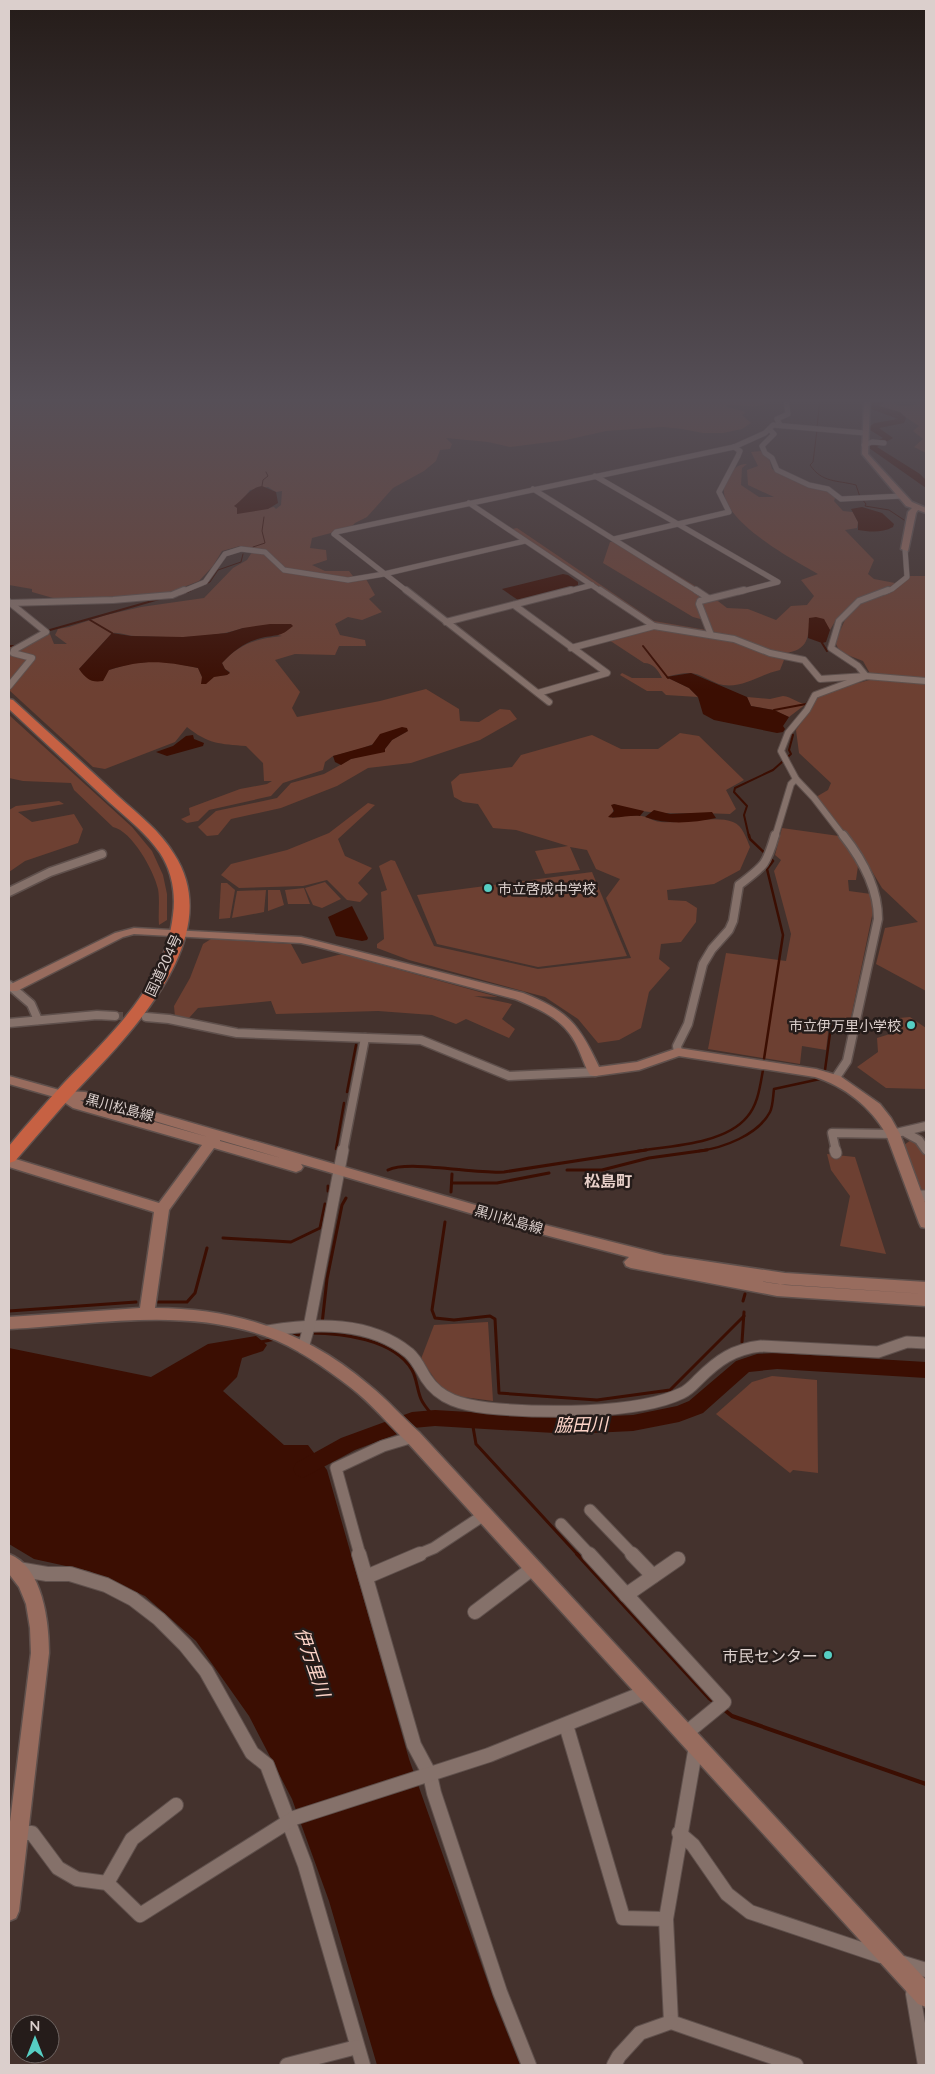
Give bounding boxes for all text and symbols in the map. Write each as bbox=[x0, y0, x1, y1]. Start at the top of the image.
place label: 市立啓成中学校 bbox=[498, 880, 596, 897]
marker: 市立啓成中学校 bbox=[482, 882, 494, 894]
street label: 国道204号 bbox=[141, 931, 185, 999]
place label: 市立伊万里小学校 bbox=[789, 1017, 901, 1034]
marker: 市立伊万里小学校 bbox=[905, 1019, 917, 1031]
street label: 黒川松島線 bbox=[84, 1090, 156, 1124]
district label: 松島町 bbox=[584, 1171, 632, 1190]
street label: 黒川松島線 bbox=[473, 1201, 545, 1237]
water label: 脇田川 bbox=[554, 1412, 610, 1435]
water label: 伊万里川 bbox=[291, 1624, 336, 1702]
place label: 市民センター bbox=[722, 1646, 818, 1665]
marker: 市民センター bbox=[822, 1649, 834, 1661]
north arrow bbox=[10, 2014, 60, 2064]
text: N bbox=[30, 2017, 40, 2034]

